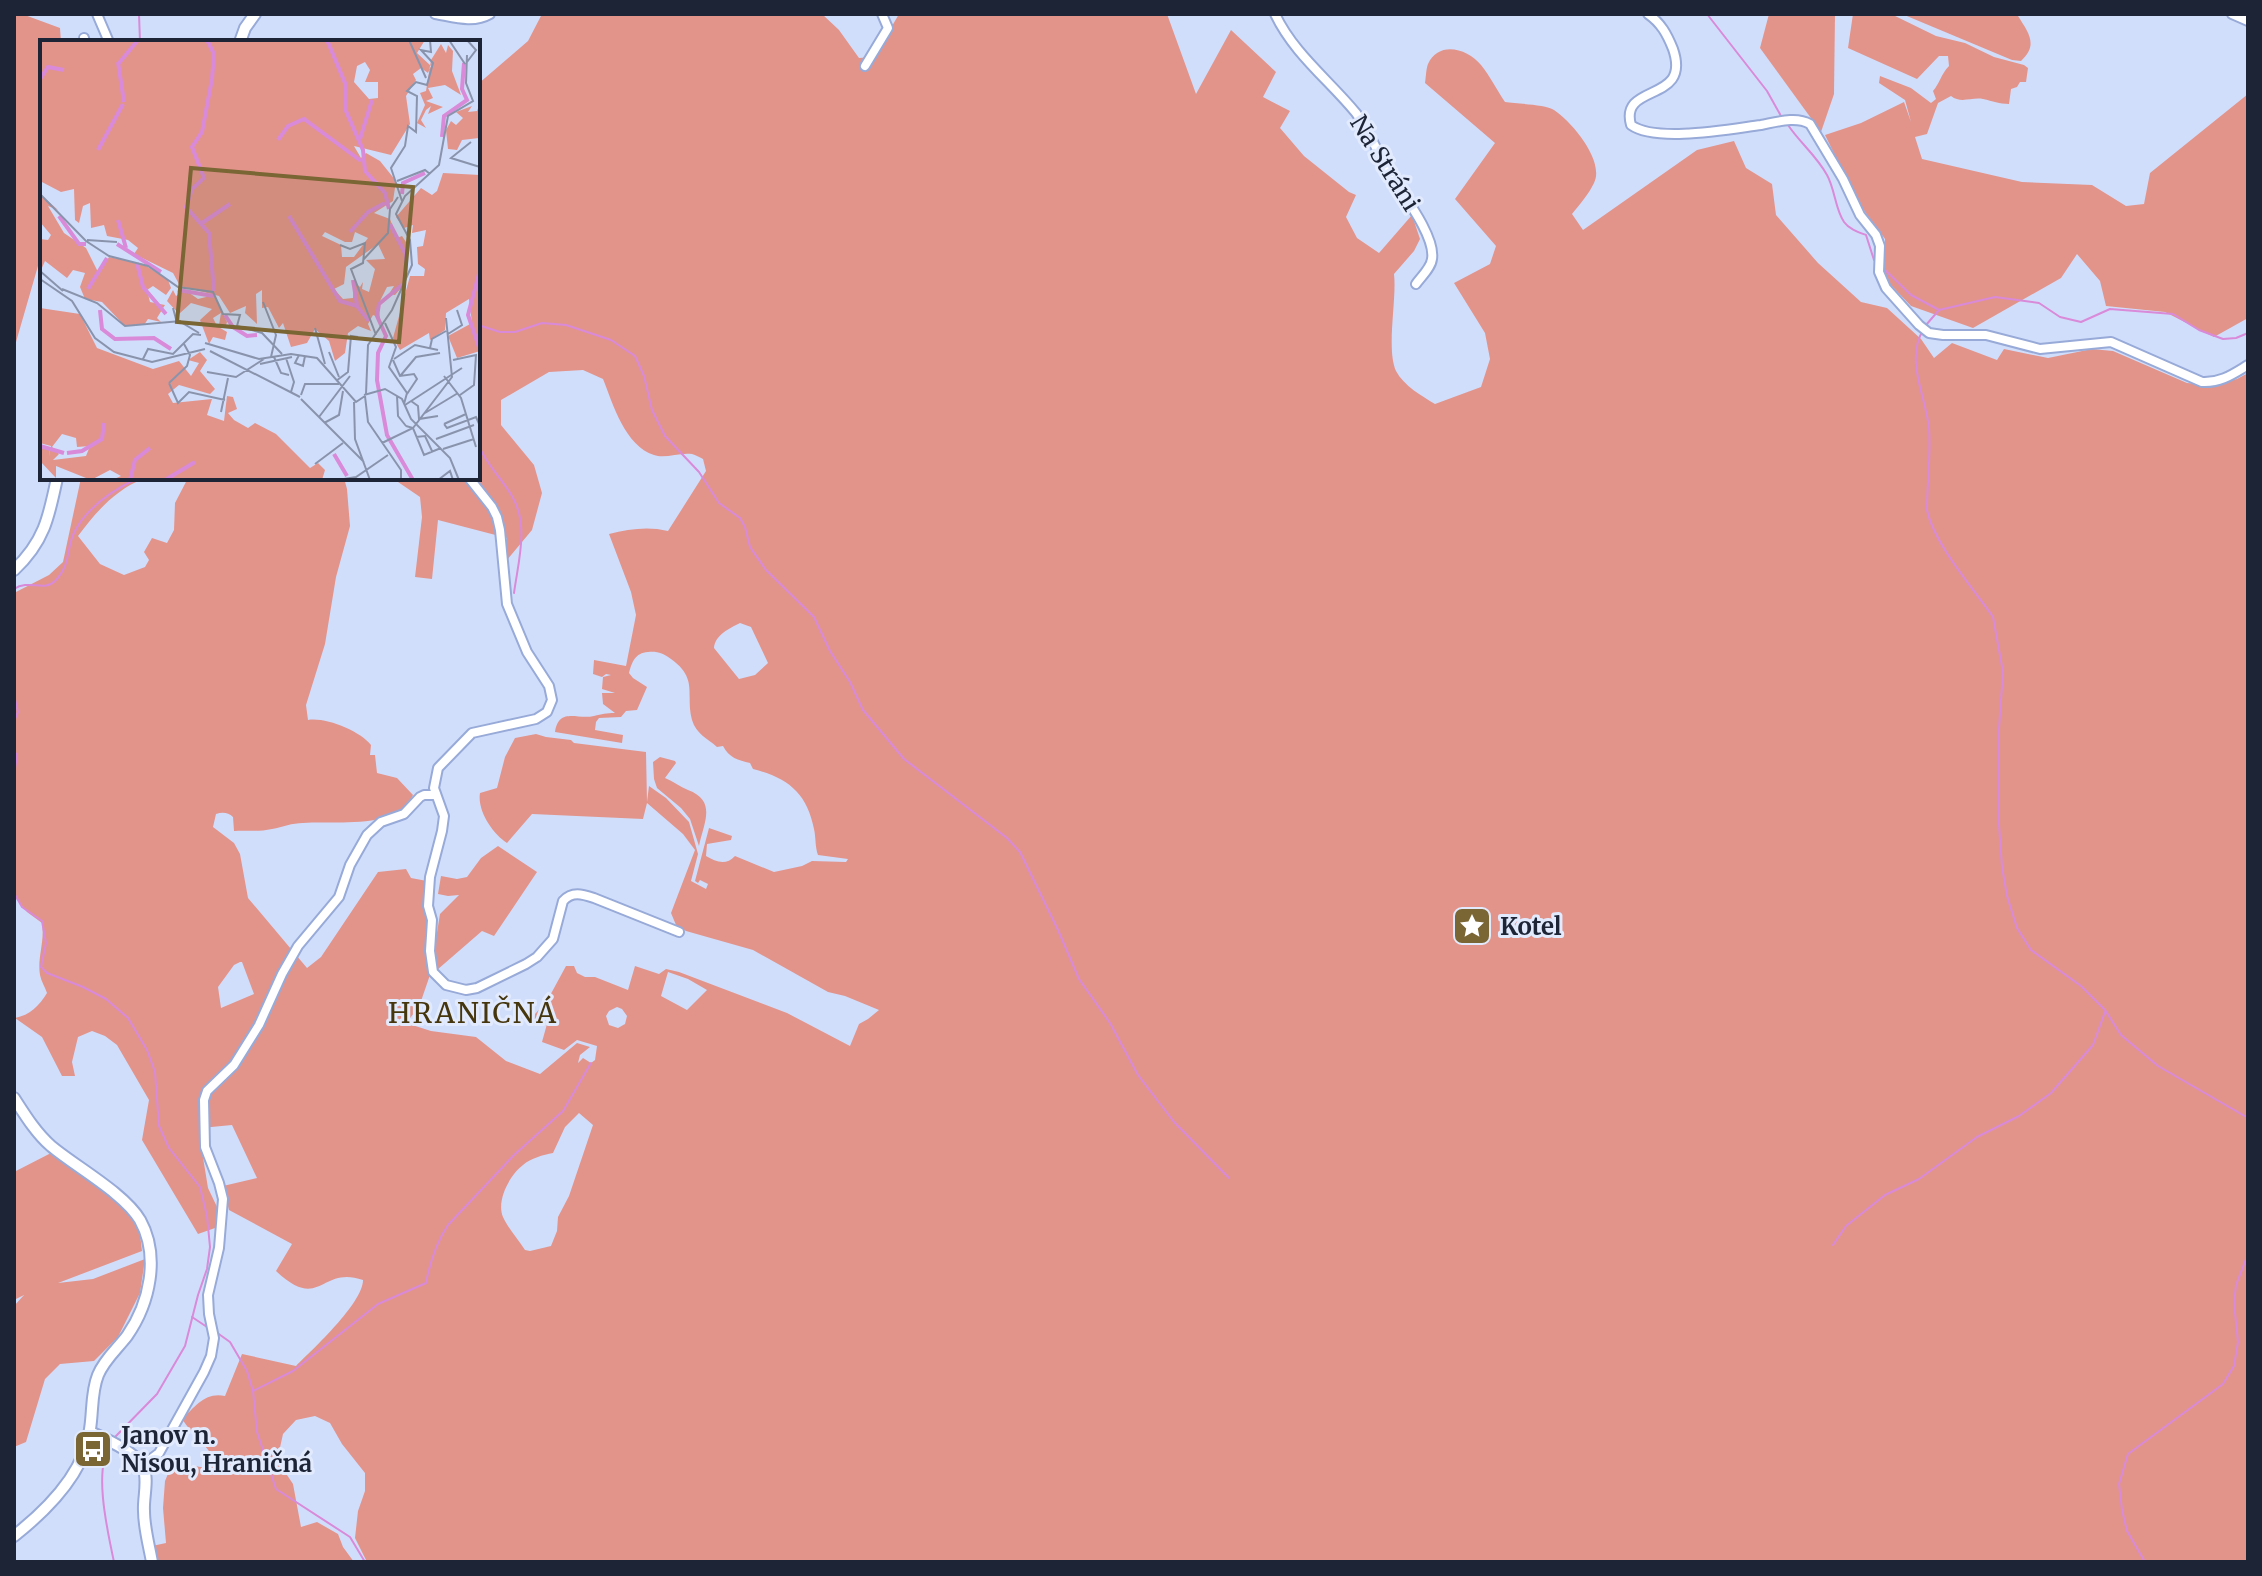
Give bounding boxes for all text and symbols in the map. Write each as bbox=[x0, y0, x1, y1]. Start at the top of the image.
inset map bbox=[40, 40, 480, 480]
street label: Na Stráni bbox=[1343, 109, 1427, 217]
place icon: Kotel bbox=[1451, 905, 1493, 947]
place label: Kotel bbox=[1500, 911, 1562, 942]
district label: HRANIČNÁ bbox=[388, 995, 558, 1031]
place label: Janov n. Nisou, Hraničná bbox=[120, 1420, 312, 1479]
bus stop icon: Janov n. Nisou, Hraničná bbox=[72, 1428, 114, 1470]

